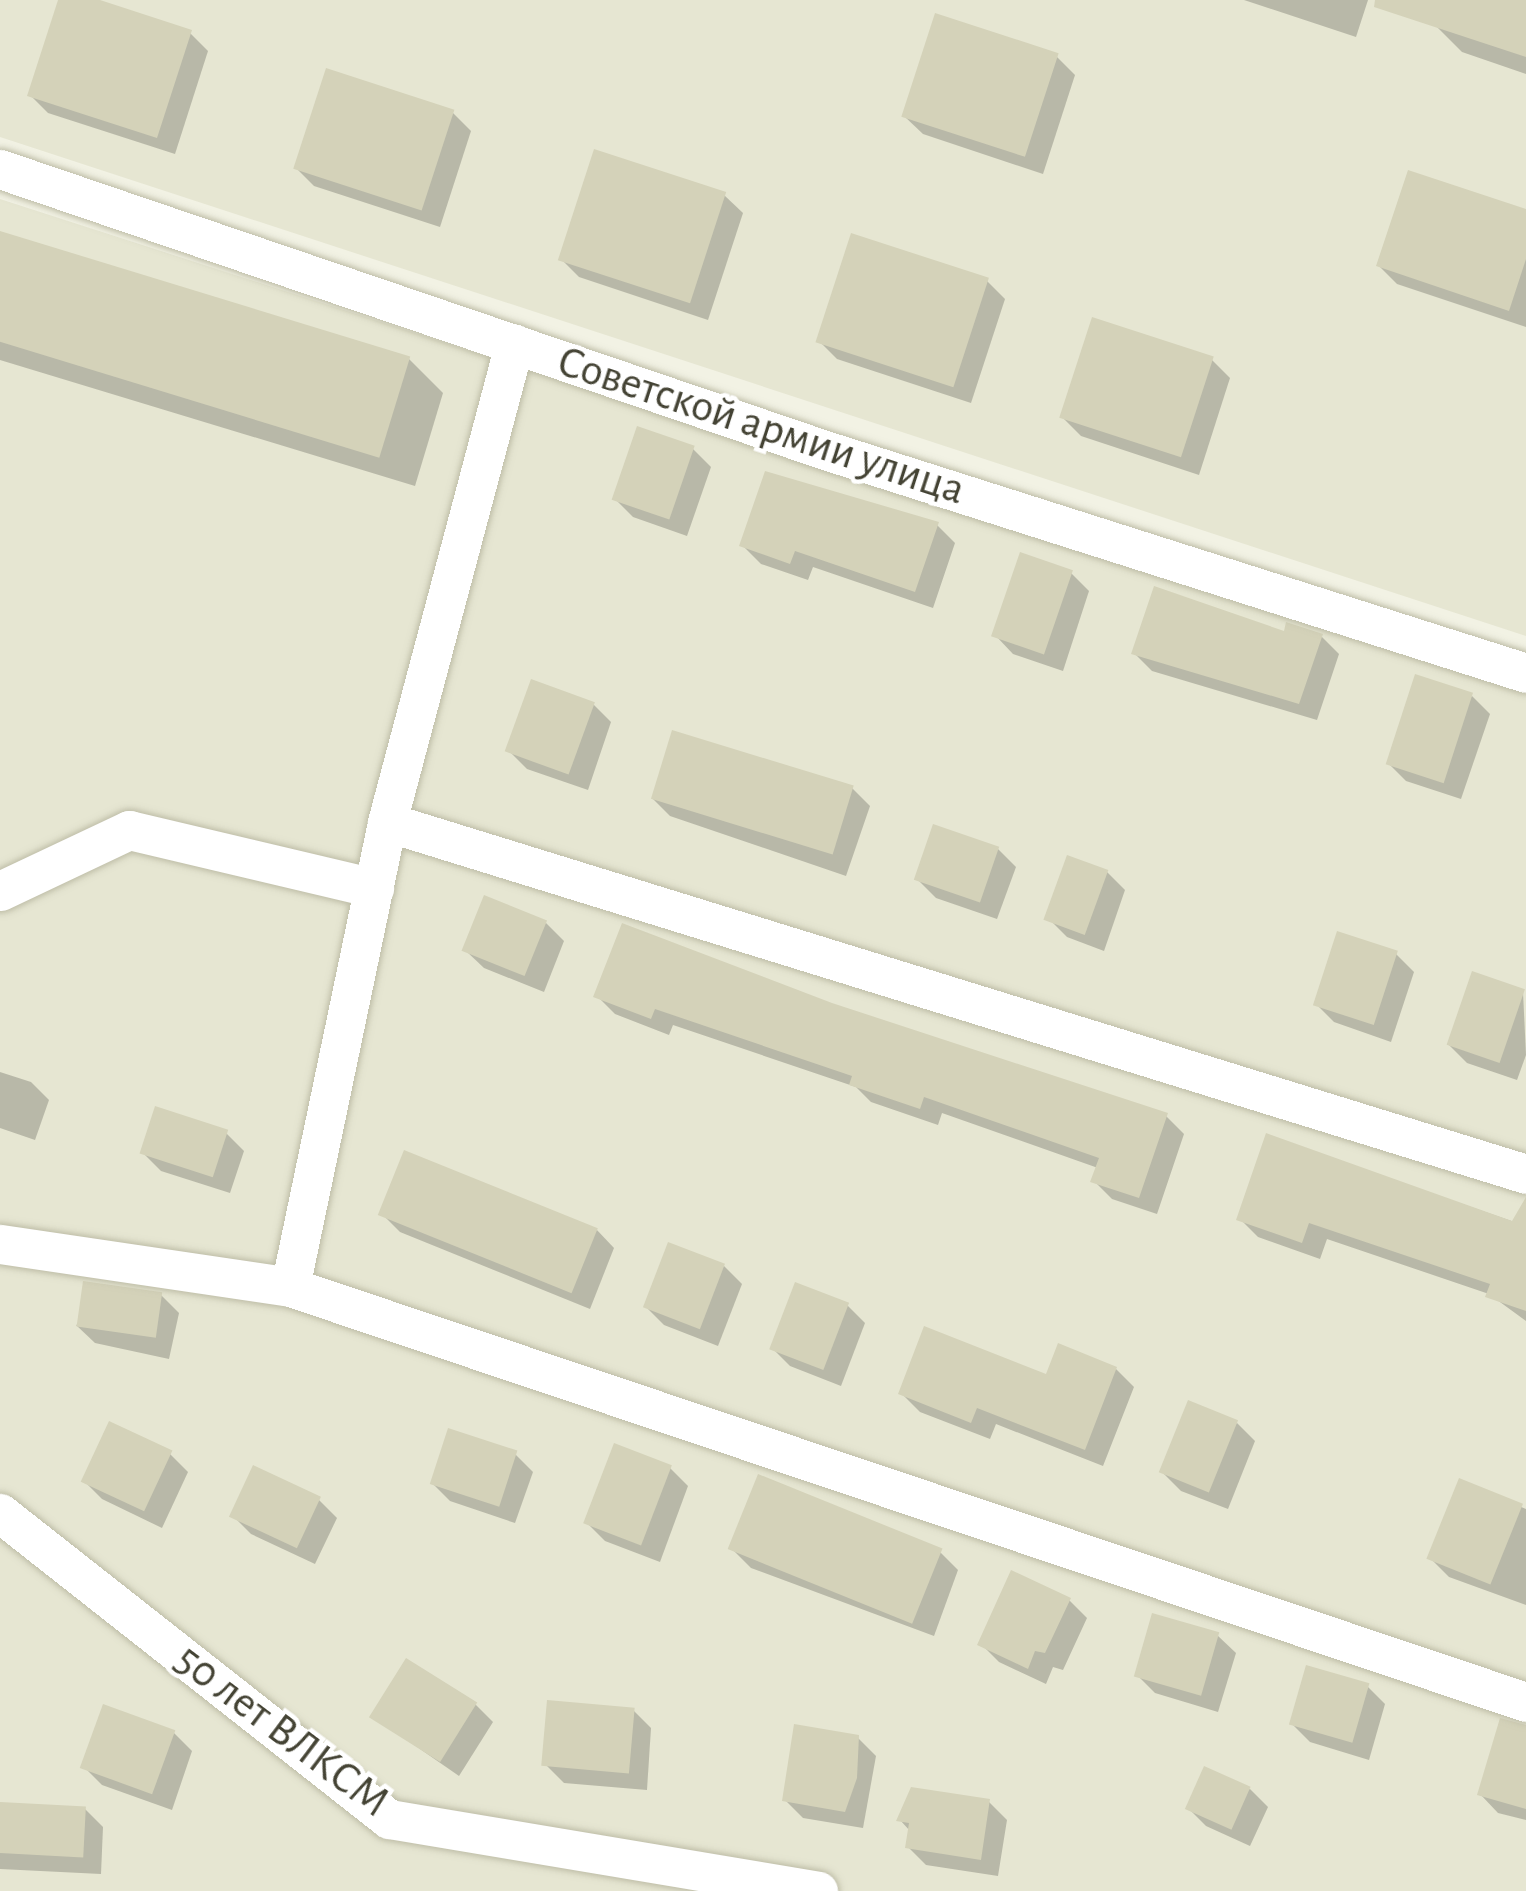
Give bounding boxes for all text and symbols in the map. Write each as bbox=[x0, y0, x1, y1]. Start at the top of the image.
street label: Советской армии улица bbox=[550, 335, 972, 517]
street label: 50 лет ВЛКСМ bbox=[164, 1633, 400, 1829]

